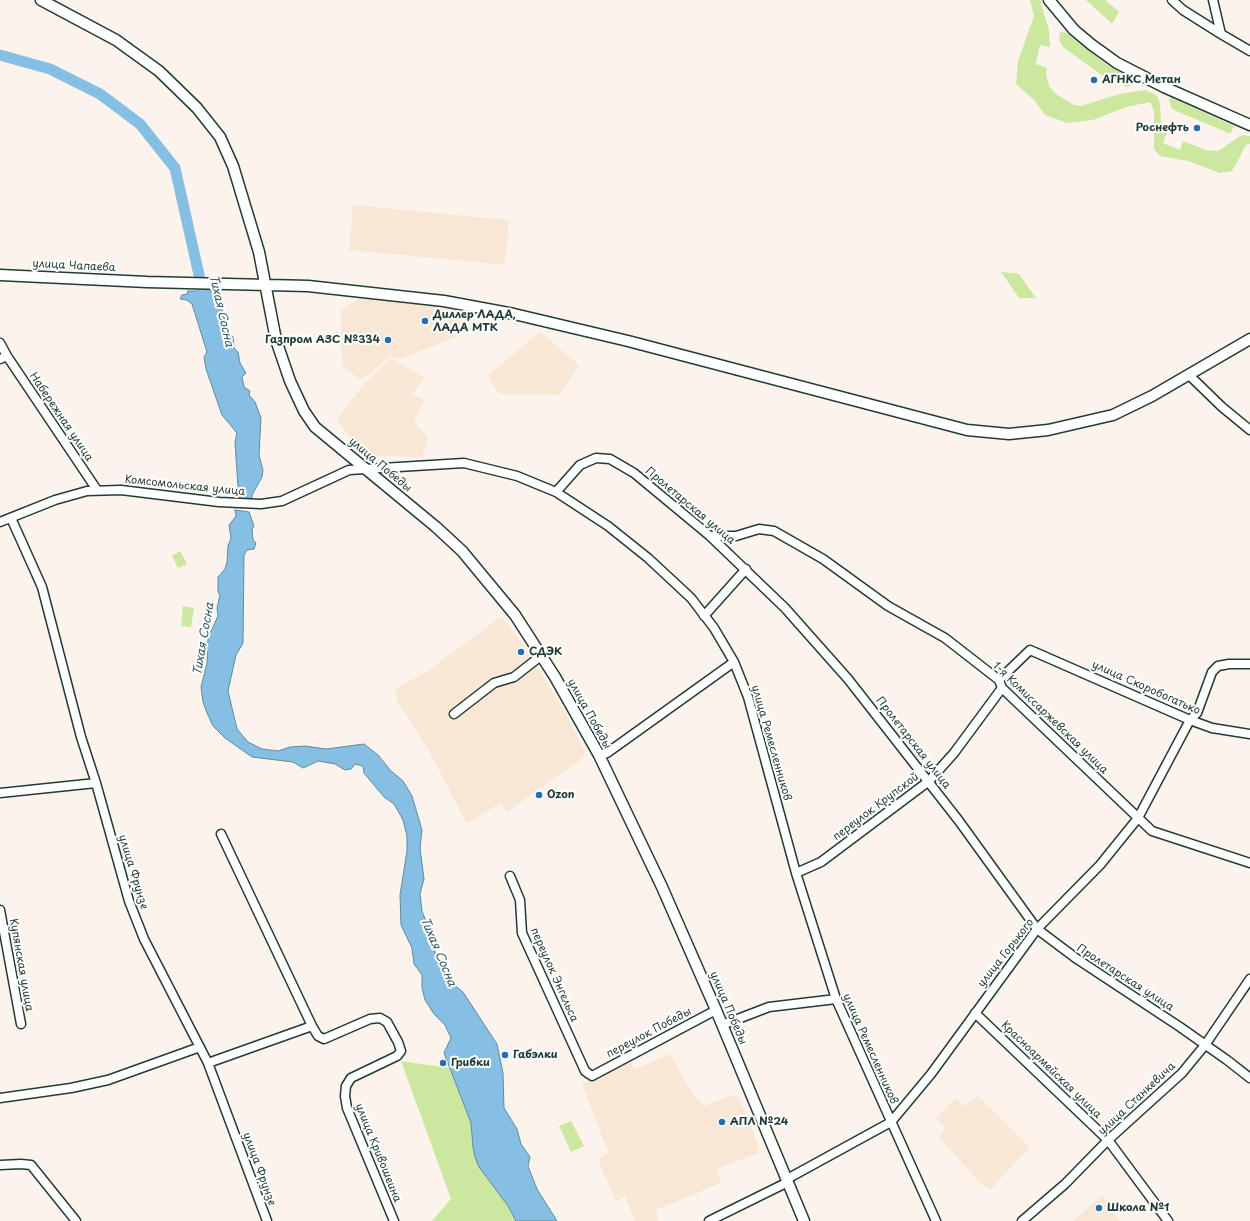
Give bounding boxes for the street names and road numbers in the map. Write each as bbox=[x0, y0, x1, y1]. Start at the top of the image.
street label: улица Чапаева bbox=[32, 257, 116, 275]
street label: Набережная улица bbox=[26, 370, 96, 464]
street label: улица Победы bbox=[346, 435, 414, 495]
street label: Пролетарская улица bbox=[643, 465, 737, 547]
street label: Комсомольская улица bbox=[124, 473, 246, 499]
street label: улица Скоробогатько bbox=[1090, 658, 1202, 718]
street label: 1-я Комиссаржевская улица bbox=[989, 659, 1111, 777]
street label: улица Победы bbox=[564, 677, 614, 751]
street label: улица Ремесленников bbox=[748, 684, 794, 802]
street label: Пролетарская улица bbox=[873, 694, 953, 792]
street label: переулок Крупской bbox=[830, 770, 922, 844]
street label: улица Фрунзе bbox=[115, 833, 151, 911]
street label: улица Горького bbox=[975, 916, 1037, 990]
street label: Купянская улица bbox=[6, 918, 36, 1012]
street label: переулок Энгельса bbox=[527, 926, 581, 1024]
street label: Пролетарская улица bbox=[1074, 942, 1176, 1014]
street label: улица Победы bbox=[707, 969, 749, 1047]
street label: улица Ремесленников bbox=[840, 992, 900, 1106]
street label: переулок Победы bbox=[604, 1005, 694, 1061]
street label: Красноармейская улица bbox=[998, 1019, 1104, 1121]
street label: улица Станкевича bbox=[1096, 1060, 1178, 1138]
street label: улица Кривошеина bbox=[352, 1102, 404, 1204]
street label: улица Фрунзе bbox=[240, 1131, 278, 1207]

